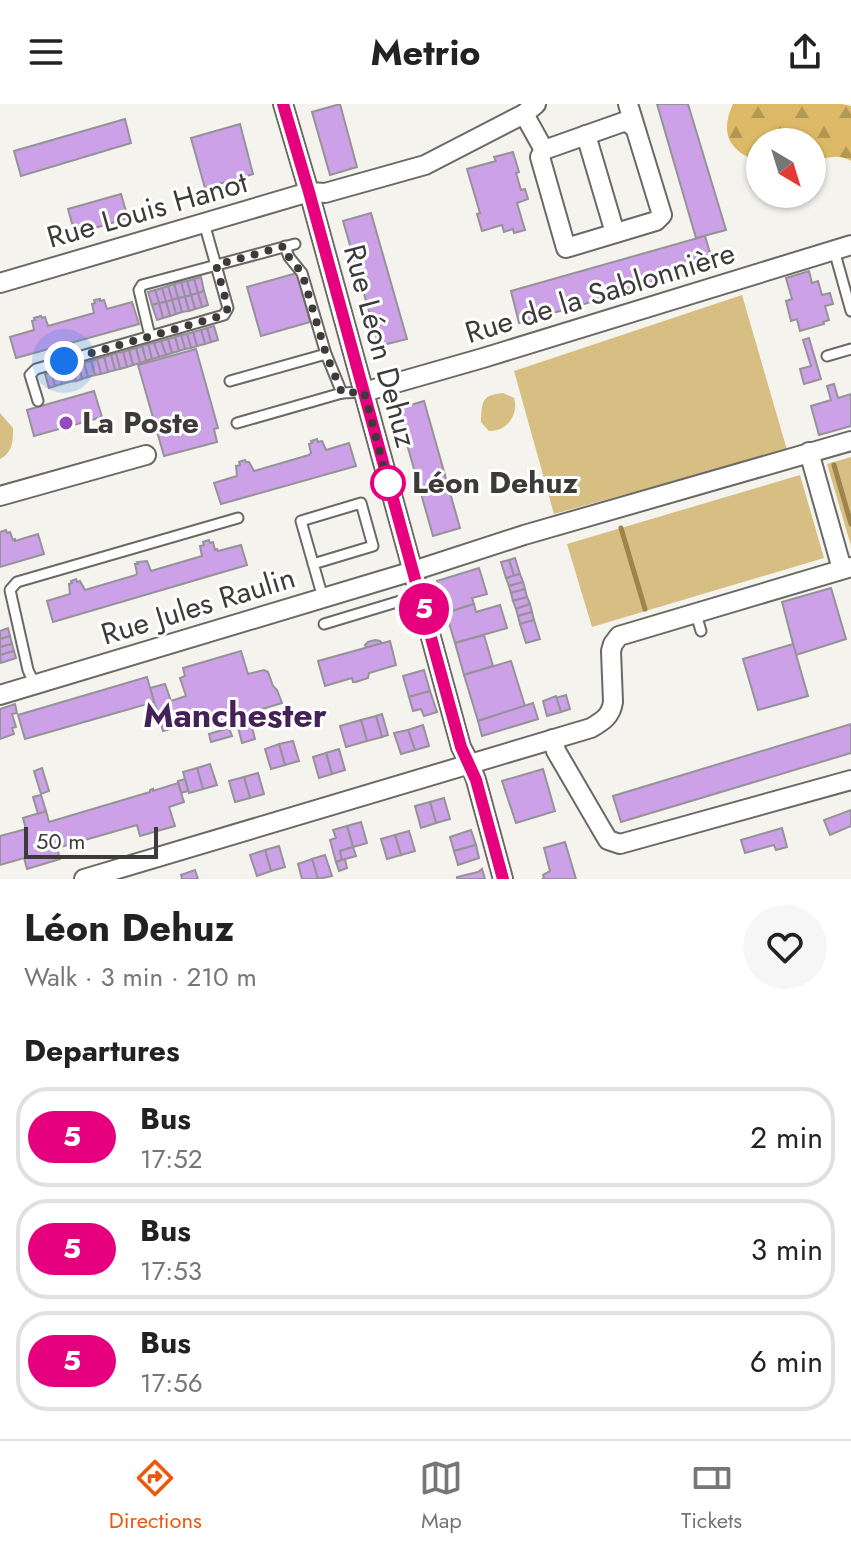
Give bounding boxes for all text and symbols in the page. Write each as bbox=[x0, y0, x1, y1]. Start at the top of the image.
text: Metrio bbox=[370, 26, 481, 78]
icon: menu bbox=[24, 30, 68, 74]
icon: share bbox=[783, 30, 827, 74]
north arrow bbox=[746, 128, 826, 208]
map controls bbox=[746, 128, 826, 208]
street label: Rue Louis Hanot bbox=[42, 160, 253, 259]
street label: Rue de la Sablonnière bbox=[460, 231, 740, 354]
street label: Rue Léon Dehuz bbox=[333, 240, 428, 452]
your location bbox=[44, 341, 84, 381]
place label: La Poste bbox=[82, 401, 199, 444]
marker: La Poste bbox=[57, 414, 75, 432]
place label: Léon Dehuz bbox=[412, 461, 578, 504]
marker: Léon Dehuz bbox=[371, 466, 405, 500]
street label: Rue Jules Raulin bbox=[96, 556, 300, 655]
line badge: 5 bbox=[398, 583, 450, 635]
text: 5 bbox=[415, 588, 433, 629]
district label: Manchester bbox=[143, 691, 327, 740]
scale bar bbox=[24, 823, 158, 859]
text: 50 m bbox=[36, 825, 85, 857]
text: Léon Dehuz bbox=[24, 900, 234, 955]
button: heart bbox=[743, 905, 827, 989]
text: Walk · 3 min · 210 m bbox=[24, 958, 257, 996]
text: Departures bbox=[24, 1029, 180, 1072]
text: Bus bbox=[140, 1097, 191, 1140]
text: 5 bbox=[63, 1116, 81, 1157]
text: 2 min bbox=[750, 1116, 823, 1159]
text: 17:52 bbox=[140, 1140, 203, 1178]
text: Bus bbox=[140, 1209, 191, 1252]
text: 5 bbox=[63, 1228, 81, 1269]
text: 3 min bbox=[751, 1228, 823, 1271]
text: 17:53 bbox=[140, 1252, 202, 1290]
text: Bus bbox=[140, 1321, 191, 1364]
text: 5 bbox=[63, 1340, 81, 1381]
text: 6 min bbox=[750, 1340, 823, 1383]
text: 17:56 bbox=[140, 1364, 203, 1402]
tab: Directions bbox=[109, 1456, 202, 1536]
tab: Map bbox=[419, 1456, 463, 1536]
tab: Tickets bbox=[681, 1456, 742, 1536]

